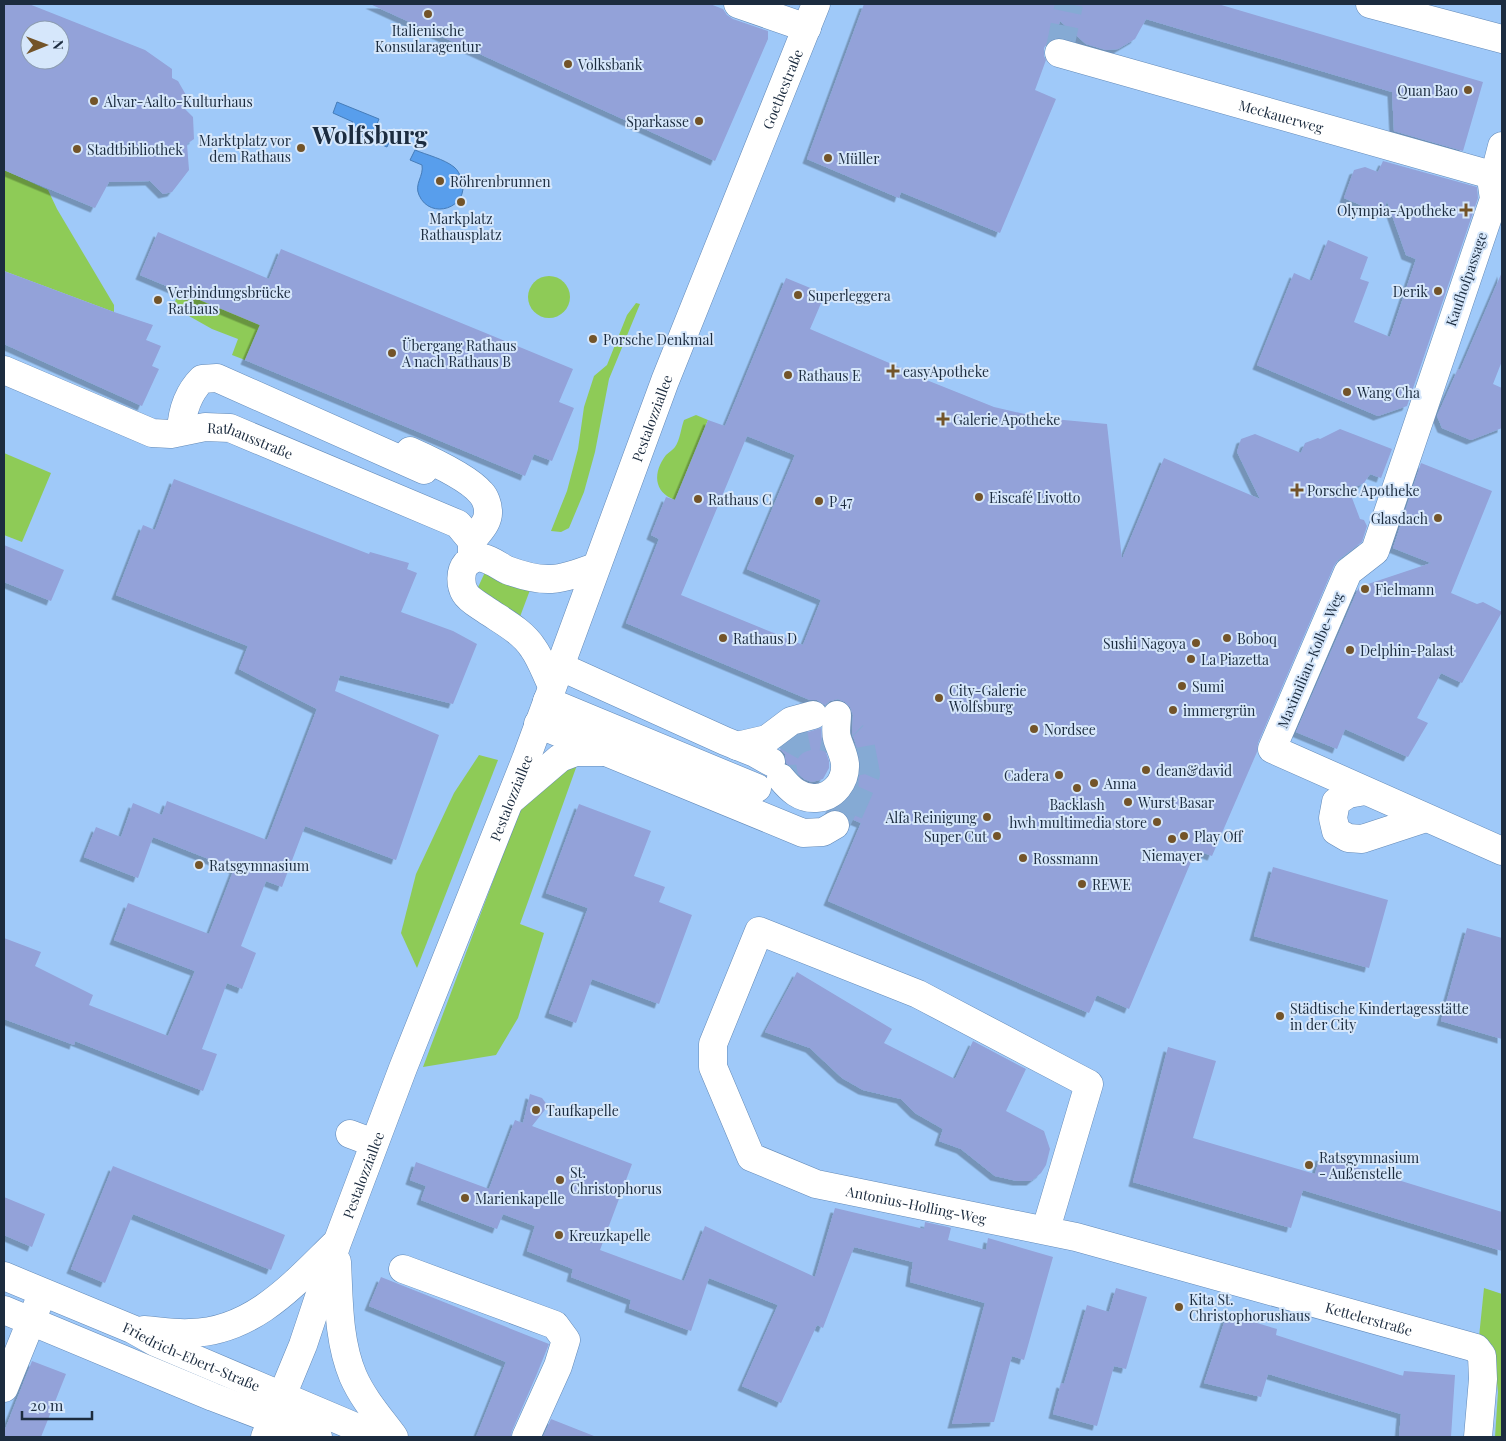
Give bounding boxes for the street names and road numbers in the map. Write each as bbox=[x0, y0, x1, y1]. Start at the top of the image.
street label: Goethestraße bbox=[757, 46, 807, 132]
street label: Meckauerweg bbox=[1237, 95, 1326, 137]
street label: Kaufhofpassage bbox=[1441, 229, 1491, 329]
street label: Pestalozziallee bbox=[627, 372, 676, 464]
street label: Rathausstraße bbox=[207, 418, 296, 463]
street label: Maximilian-Kolbe-Weg bbox=[1273, 588, 1348, 731]
street label: Pestalozziallee bbox=[485, 752, 536, 844]
street label: Pestalozziallee bbox=[338, 1129, 388, 1221]
street label: Antonius-Holling-Weg bbox=[844, 1181, 989, 1228]
street label: Kettelerstraße bbox=[1323, 1297, 1415, 1339]
street label: Friedrich-Ebert-Straße bbox=[120, 1317, 263, 1395]

